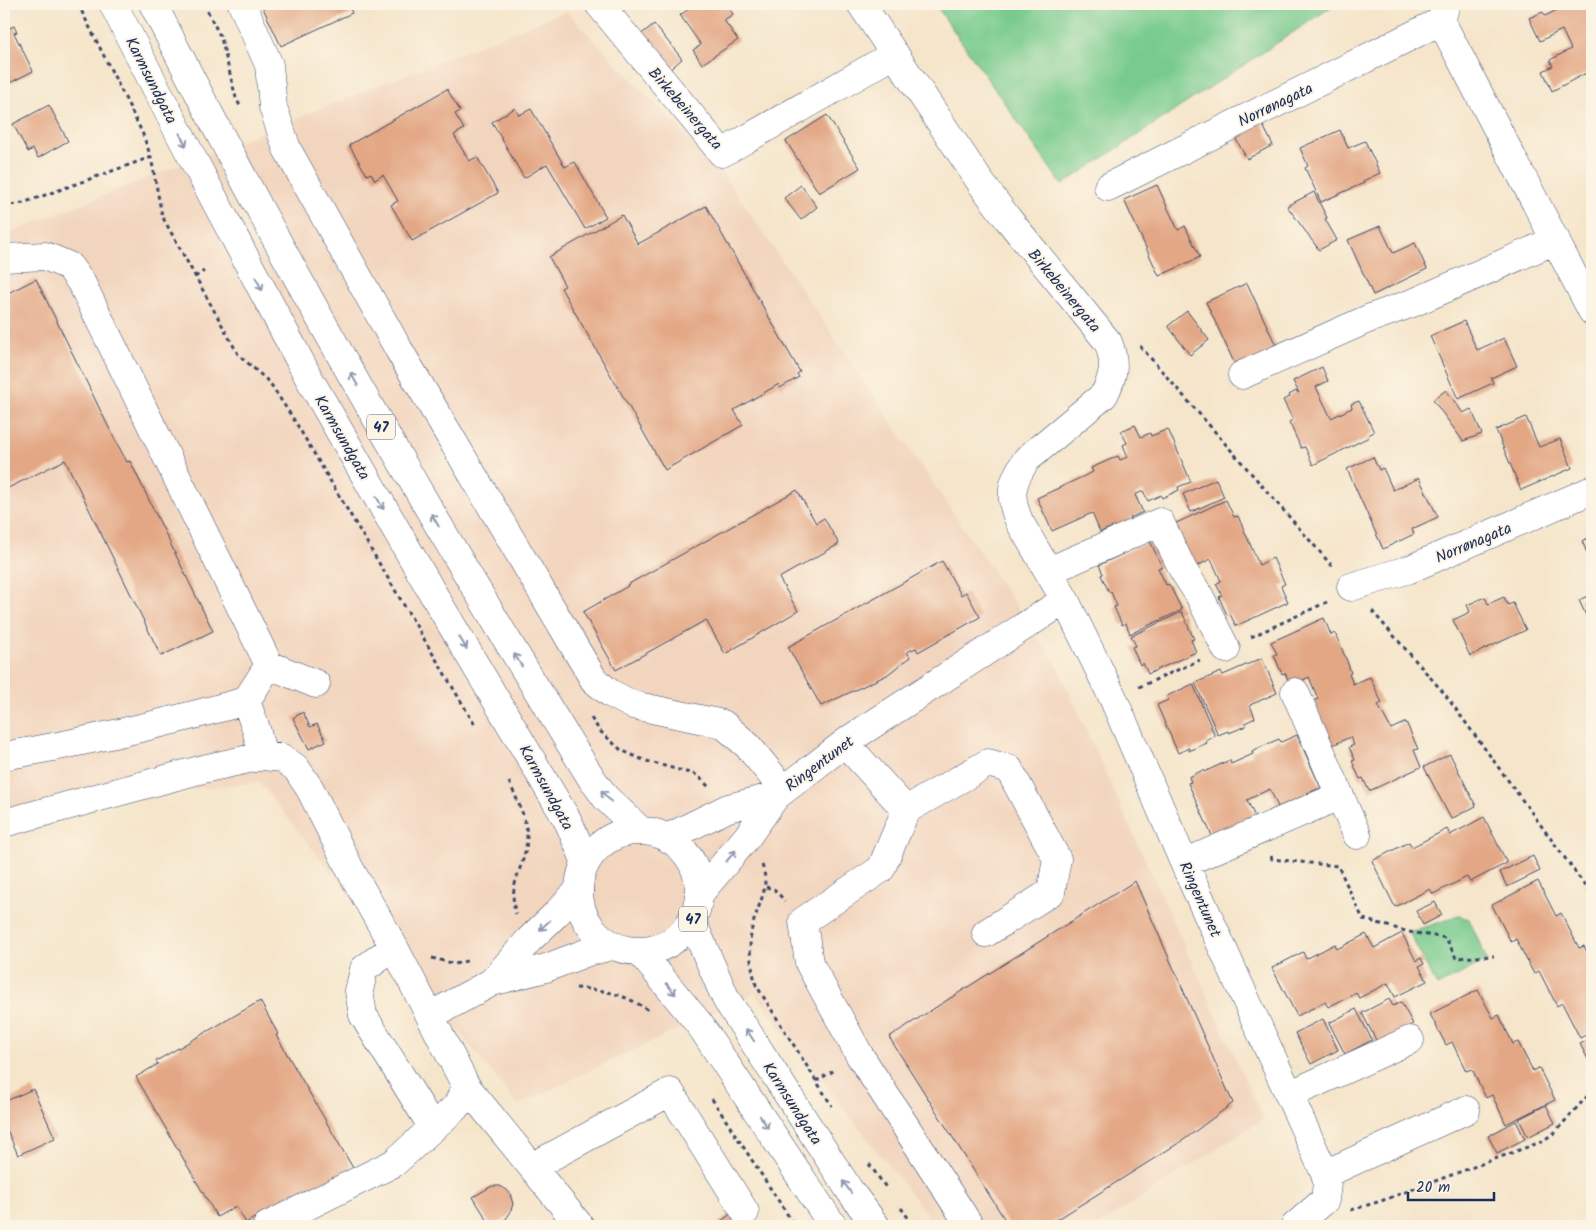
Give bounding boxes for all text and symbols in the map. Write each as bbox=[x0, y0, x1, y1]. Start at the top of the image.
street label: Karmsundgata bbox=[118, 33, 183, 129]
street label: Birkebeinergata bbox=[642, 62, 728, 156]
street label: Norrønagata bbox=[1234, 76, 1317, 134]
one-way arrow bbox=[178, 133, 188, 148]
street label: Birkebeinergata bbox=[1021, 243, 1107, 339]
one-way arrow bbox=[255, 276, 264, 291]
one-way arrow bbox=[349, 373, 359, 387]
street label: Karmsundgata bbox=[307, 390, 376, 485]
road number: 47 bbox=[367, 414, 395, 440]
one-way arrow bbox=[376, 495, 386, 509]
one-way arrow bbox=[430, 514, 440, 528]
street label: Norrønagata bbox=[1432, 516, 1516, 571]
one-way arrow bbox=[458, 635, 468, 649]
one-way arrow bbox=[513, 654, 523, 668]
street label: Ringentunet bbox=[780, 729, 860, 799]
street label: Karmsundgata bbox=[512, 740, 580, 835]
one-way arrow bbox=[600, 790, 612, 803]
one-way arrow bbox=[725, 849, 737, 862]
street label: Ringentunet bbox=[1172, 858, 1228, 942]
road number: 47 bbox=[679, 906, 707, 932]
one-way arrow bbox=[539, 919, 551, 931]
one-way arrow bbox=[665, 983, 676, 996]
one-way arrow bbox=[744, 1029, 754, 1043]
street label: Karmsundgata bbox=[755, 1057, 828, 1150]
one-way arrow bbox=[759, 1115, 769, 1129]
scale bar bbox=[1408, 1170, 1495, 1202]
text: 20 m bbox=[1416, 1176, 1450, 1200]
one-way arrow bbox=[842, 1180, 852, 1194]

